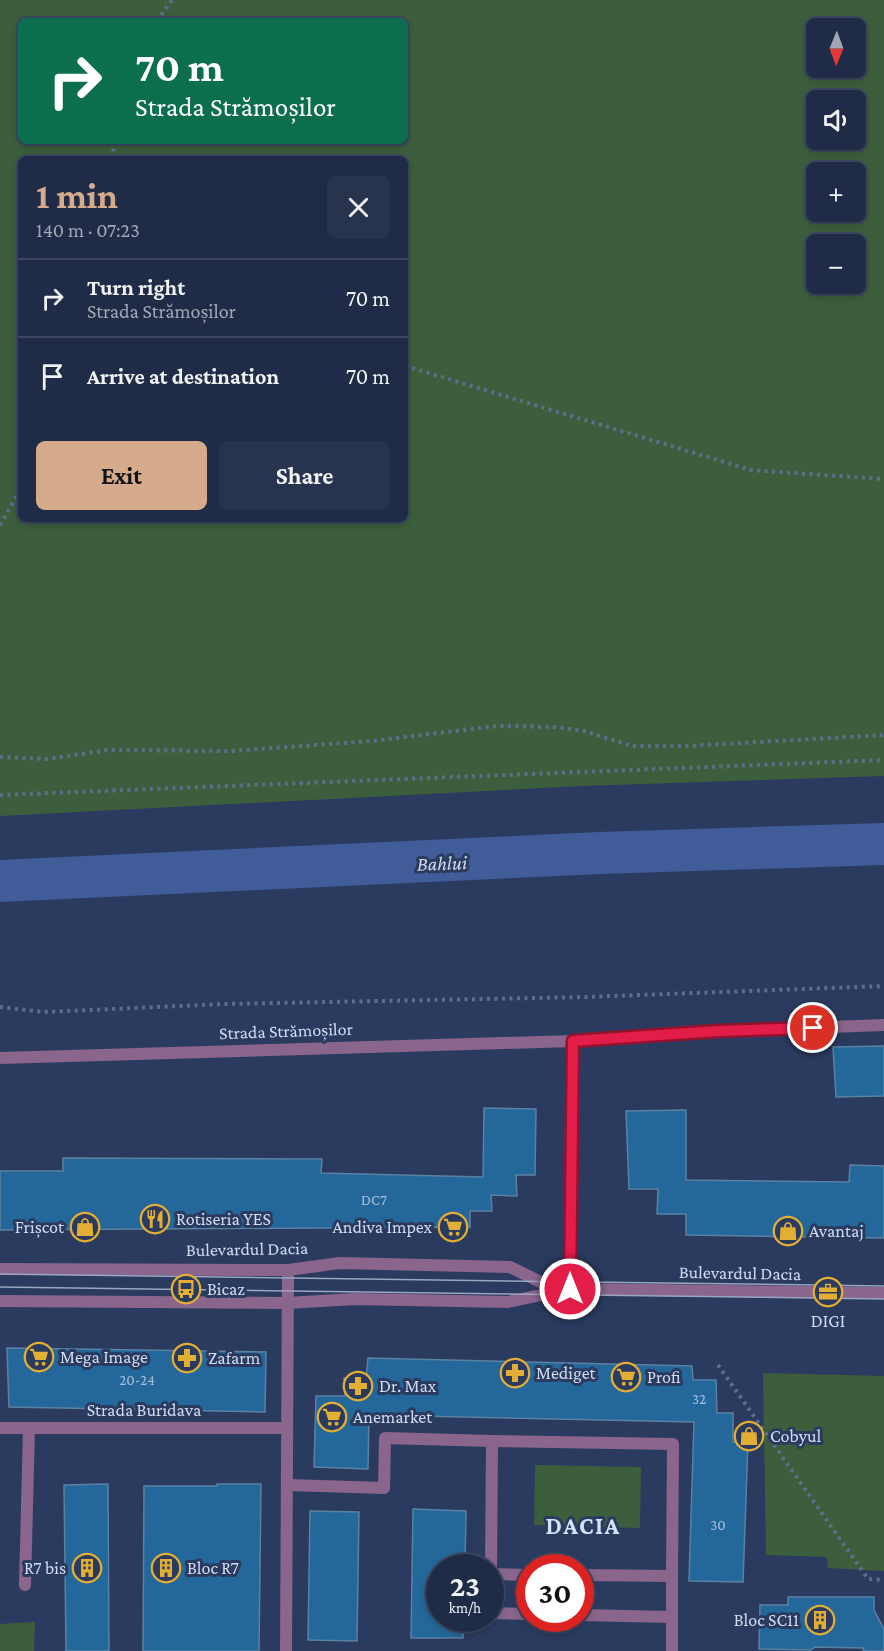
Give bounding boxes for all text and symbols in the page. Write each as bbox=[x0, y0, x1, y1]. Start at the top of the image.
north arrow bbox=[806, 18, 866, 78]
map controls bbox=[806, 18, 866, 294]
icon: right bbox=[36, 42, 114, 120]
text: 70 m bbox=[135, 43, 224, 90]
button: sound bbox=[806, 90, 866, 150]
text: Strada Strămoșilor bbox=[135, 92, 336, 122]
button: + bbox=[806, 162, 866, 222]
text: 1 min bbox=[36, 176, 118, 216]
button: close bbox=[327, 176, 390, 239]
text: 140 m · 07:23 bbox=[36, 219, 140, 241]
button: − bbox=[806, 234, 866, 294]
text: Turn right bbox=[87, 275, 185, 300]
icon: right bbox=[36, 282, 69, 315]
text: 70 m bbox=[346, 286, 390, 311]
text: Strada Strămoșilor bbox=[87, 300, 236, 322]
icon: arrive bbox=[36, 360, 69, 393]
text: Arrive at destination bbox=[87, 364, 279, 389]
text: 70 m bbox=[346, 364, 390, 389]
button: Exit bbox=[36, 441, 207, 510]
button: Share bbox=[219, 441, 390, 510]
water label: Bahlui bbox=[416, 851, 468, 875]
pin bbox=[787, 1002, 838, 1053]
icon: arrive bbox=[796, 1011, 829, 1044]
street label: Strada Strămoșilor bbox=[219, 1019, 354, 1045]
house number: DC7 bbox=[361, 1192, 387, 1208]
restaurant icon: Rotiseria YES bbox=[139, 1203, 171, 1235]
place label: Rotiseria YES bbox=[176, 1209, 271, 1229]
shop icon: Frișcot bbox=[69, 1211, 101, 1243]
supermarket icon: Andiva Impex bbox=[437, 1211, 469, 1243]
shop icon: Avantaj bbox=[772, 1215, 804, 1247]
place label: Frișcot bbox=[15, 1217, 65, 1239]
place label: Andiva Impex bbox=[333, 1217, 433, 1237]
place label: Avantaj bbox=[809, 1221, 864, 1242]
street label: Bulevardul Dacia bbox=[186, 1238, 308, 1260]
position arrow bbox=[538, 1257, 602, 1321]
street label: Bulevardul Dacia bbox=[679, 1262, 801, 1284]
bus stop icon: Bicaz bbox=[170, 1273, 202, 1305]
office icon: DIGI bbox=[812, 1276, 844, 1308]
place label: Bicaz bbox=[207, 1279, 245, 1299]
place label: DIGI bbox=[811, 1311, 845, 1331]
supermarket icon: Mega Image bbox=[23, 1341, 55, 1373]
pharmacy icon: Zafarm bbox=[171, 1342, 203, 1374]
place label: Mega Image bbox=[60, 1347, 148, 1367]
place label: Zafarm bbox=[208, 1348, 261, 1368]
pharmacy icon: Mediget bbox=[499, 1357, 531, 1389]
supermarket icon: Profi bbox=[610, 1361, 642, 1393]
place label: Mediget bbox=[536, 1363, 597, 1383]
place label: Profi bbox=[647, 1367, 681, 1387]
pharmacy icon: Dr. Max bbox=[342, 1370, 374, 1402]
house number: 20-24 bbox=[119, 1372, 155, 1388]
place label: Dr. Max bbox=[379, 1376, 437, 1396]
house number: 32 bbox=[692, 1391, 706, 1407]
street label: Strada Buridava bbox=[87, 1400, 201, 1420]
supermarket icon: Anemarket bbox=[316, 1401, 348, 1433]
place label: Anemarket bbox=[353, 1407, 433, 1427]
shop icon: Cobyul bbox=[733, 1420, 765, 1452]
place label: Cobyul bbox=[770, 1426, 822, 1446]
district label: DACIA bbox=[546, 1512, 620, 1539]
house number: 30 bbox=[710, 1517, 726, 1533]
building icon: R7 bis bbox=[71, 1552, 103, 1584]
building icon: Bloc R7 bbox=[150, 1552, 182, 1584]
speed limit sign: 30 bbox=[516, 1554, 594, 1632]
place label: R7 bis bbox=[24, 1558, 66, 1578]
place label: Bloc R7 bbox=[187, 1558, 239, 1578]
text: 23 bbox=[450, 1569, 480, 1602]
text: km/h bbox=[449, 1600, 481, 1616]
building icon: Bloc SC11 bbox=[804, 1604, 836, 1636]
place label: Bloc SC11 bbox=[734, 1610, 799, 1630]

